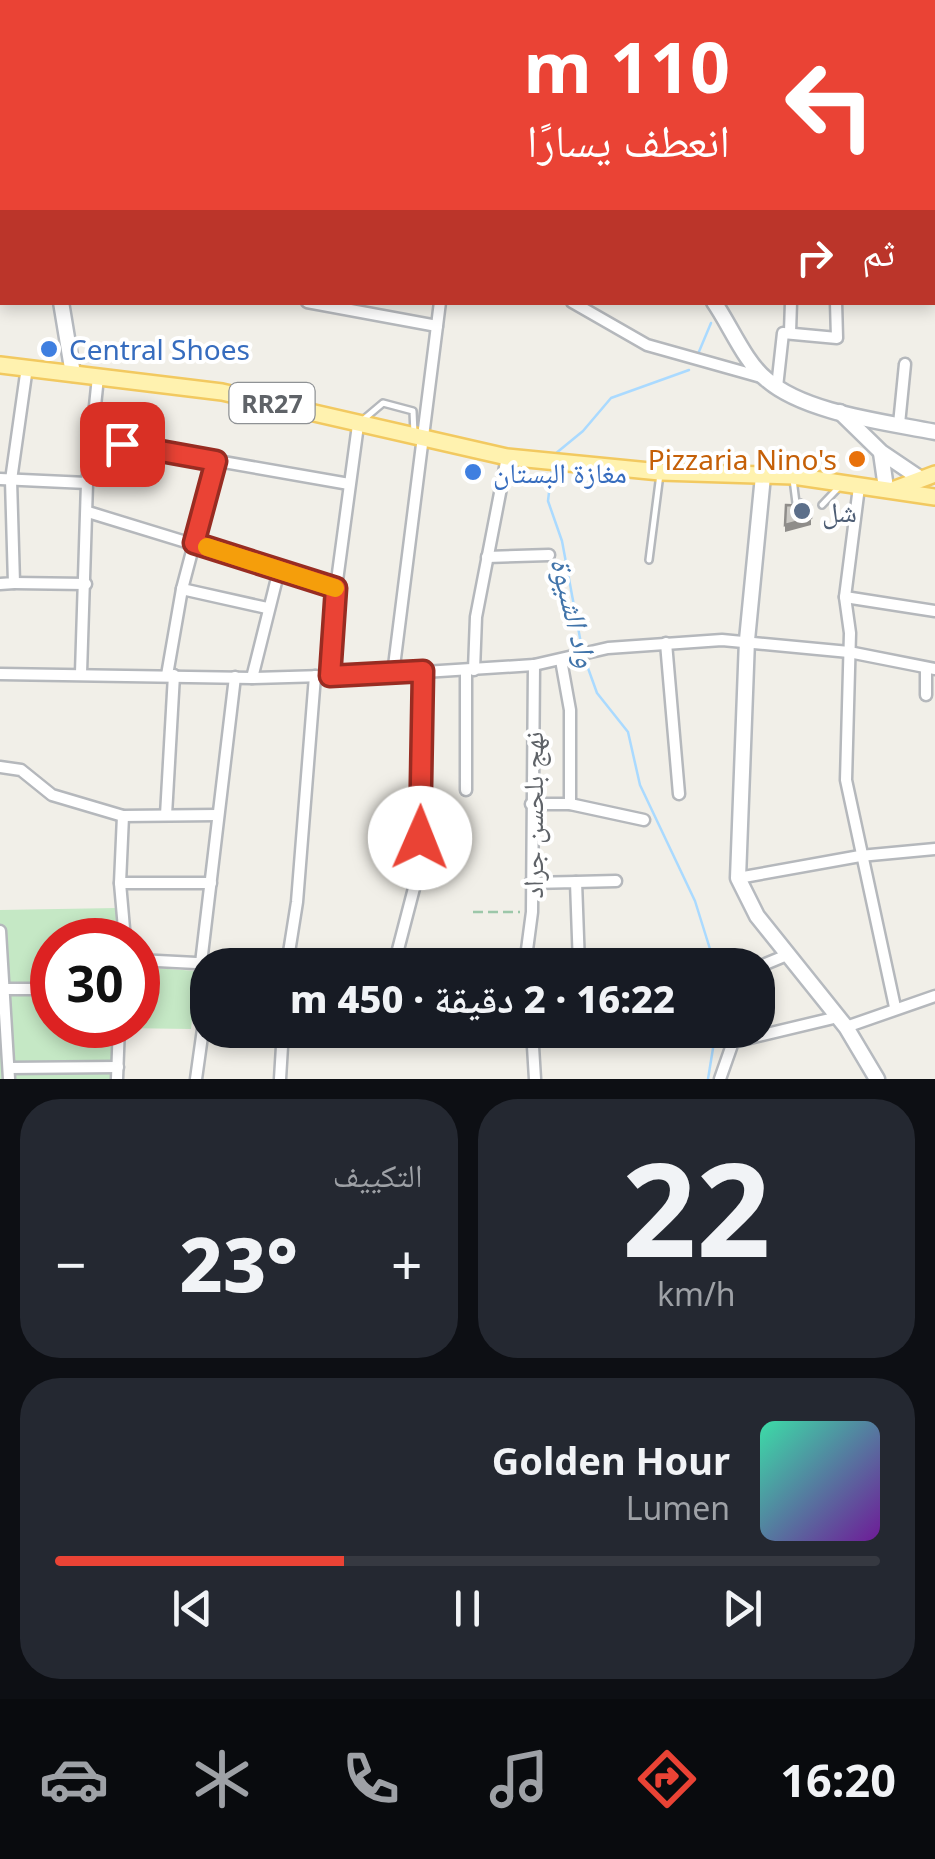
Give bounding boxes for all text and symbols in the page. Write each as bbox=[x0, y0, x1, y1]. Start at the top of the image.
text: 110 m bbox=[523, 18, 730, 114]
icon: left bbox=[765, 40, 895, 170]
text: انعطف يسارًا bbox=[527, 109, 730, 170]
text: ثم bbox=[862, 225, 895, 277]
icon: right bbox=[787, 230, 842, 285]
place label: Central Shoes bbox=[69, 330, 250, 368]
marker: Central Shoes bbox=[38, 338, 60, 360]
road number: RR27 bbox=[230, 383, 314, 423]
pin bbox=[80, 402, 165, 487]
icon: arrive bbox=[95, 417, 150, 472]
place label: Pizzaria Nino's bbox=[648, 440, 837, 478]
marker: Pizzaria Nino's bbox=[846, 448, 868, 470]
place label: مغازة البستان bbox=[493, 453, 627, 491]
marker: مغازة البستان bbox=[462, 461, 484, 483]
place label: شل bbox=[822, 492, 857, 530]
marker: شل bbox=[791, 500, 813, 522]
water label: واد الشيوة bbox=[542, 553, 608, 671]
street label: نهج بلحسن جراد bbox=[513, 731, 551, 899]
position arrow bbox=[368, 786, 472, 890]
speed limit sign: 30 bbox=[30, 918, 160, 1048]
text: 16:22 · 2 دقيقة · 450 m bbox=[290, 972, 675, 1024]
text: 22 bbox=[622, 1118, 771, 1295]
text: التكييف bbox=[333, 1153, 423, 1196]
text: 23° bbox=[180, 1212, 298, 1314]
text: − bbox=[55, 1226, 86, 1301]
text: + bbox=[391, 1226, 423, 1301]
text: km/h bbox=[657, 1272, 736, 1315]
text: Golden Hour bbox=[492, 1434, 730, 1486]
text: Lumen bbox=[626, 1486, 730, 1529]
icon: previous bbox=[165, 1581, 220, 1636]
icon: pause bbox=[440, 1581, 495, 1636]
icon: next bbox=[715, 1581, 770, 1636]
icon: car bbox=[39, 1744, 109, 1814]
icon: climate bbox=[187, 1744, 257, 1814]
icon: phone bbox=[336, 1744, 406, 1814]
icon: music bbox=[484, 1744, 554, 1814]
icon: directions bbox=[632, 1744, 702, 1814]
text: 16:20 bbox=[780, 1749, 896, 1810]

